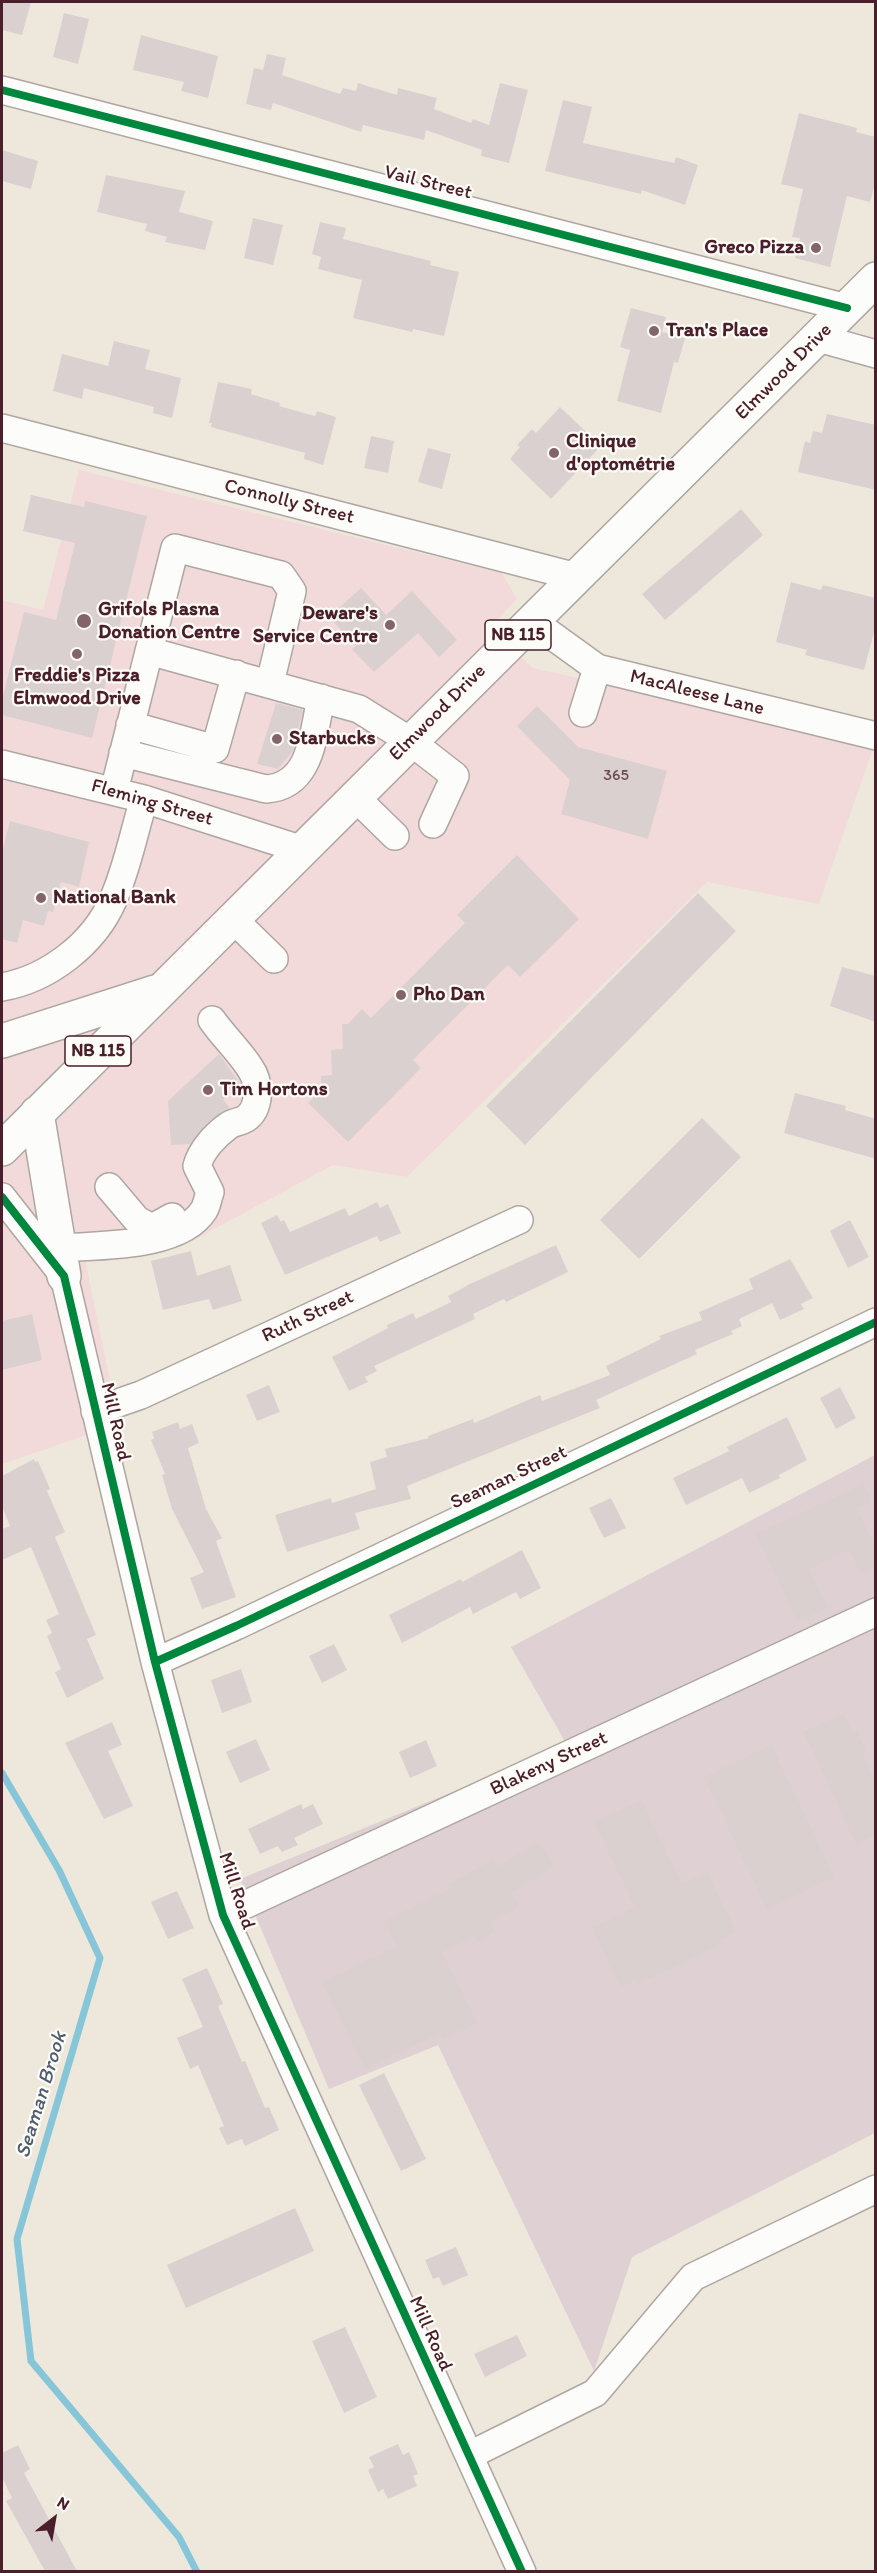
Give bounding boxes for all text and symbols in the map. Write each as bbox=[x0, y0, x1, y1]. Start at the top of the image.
street label: Vail Street bbox=[382, 161, 474, 205]
place label: Greco Pizza bbox=[704, 236, 804, 260]
marker: Greco Pizza bbox=[809, 241, 823, 255]
street label: Elmwood Drive bbox=[730, 318, 838, 426]
place label: Tran's Place bbox=[666, 319, 768, 343]
marker: Tran's Place bbox=[647, 324, 661, 338]
place label: Clinique d'optométrie bbox=[566, 430, 675, 477]
marker: Clinique d'optométrie bbox=[547, 446, 561, 460]
street label: Connolly Street bbox=[221, 474, 357, 530]
place label: Grifols Plasna Donation Centre bbox=[98, 598, 240, 645]
place label: Deware's Service Centre bbox=[253, 602, 378, 649]
marker: Grifols Plasna Donation Centre bbox=[75, 612, 93, 630]
marker: Deware's Service Centre bbox=[383, 618, 397, 632]
road number: NB 115 bbox=[485, 620, 551, 650]
marker: Freddie's Pizza Elmwood Drive bbox=[70, 647, 84, 661]
street label: Elmwood Drive bbox=[384, 659, 492, 767]
place label: Freddie's Pizza Elmwood Drive bbox=[13, 664, 141, 711]
street label: MacAleese Lane bbox=[627, 665, 767, 721]
place label: Starbucks bbox=[289, 727, 376, 751]
marker: Starbucks bbox=[270, 732, 284, 746]
house number: 365 bbox=[603, 766, 629, 786]
street label: Fleming Street bbox=[88, 774, 216, 832]
place label: National Bank bbox=[53, 886, 176, 910]
marker: National Bank bbox=[34, 891, 48, 905]
place label: Pho Dan bbox=[413, 983, 485, 1007]
marker: Pho Dan bbox=[394, 988, 408, 1002]
road number: NB 115 bbox=[65, 1036, 131, 1066]
place label: Tim Hortons bbox=[220, 1078, 328, 1102]
marker: Tim Hortons bbox=[201, 1083, 215, 1097]
street label: Ruth Street bbox=[258, 1285, 358, 1349]
street label: Mill Road bbox=[94, 1380, 136, 1464]
street label: Seaman Street bbox=[447, 1441, 571, 1515]
street label: Blakeny Street bbox=[486, 1726, 612, 1802]
street label: Mill Road bbox=[212, 1849, 260, 1933]
water label: Seaman Brook bbox=[11, 2029, 73, 2161]
street label: Mill Road bbox=[403, 2293, 457, 2375]
north arrow bbox=[24, 2489, 84, 2549]
text: N bbox=[54, 2492, 73, 2514]

